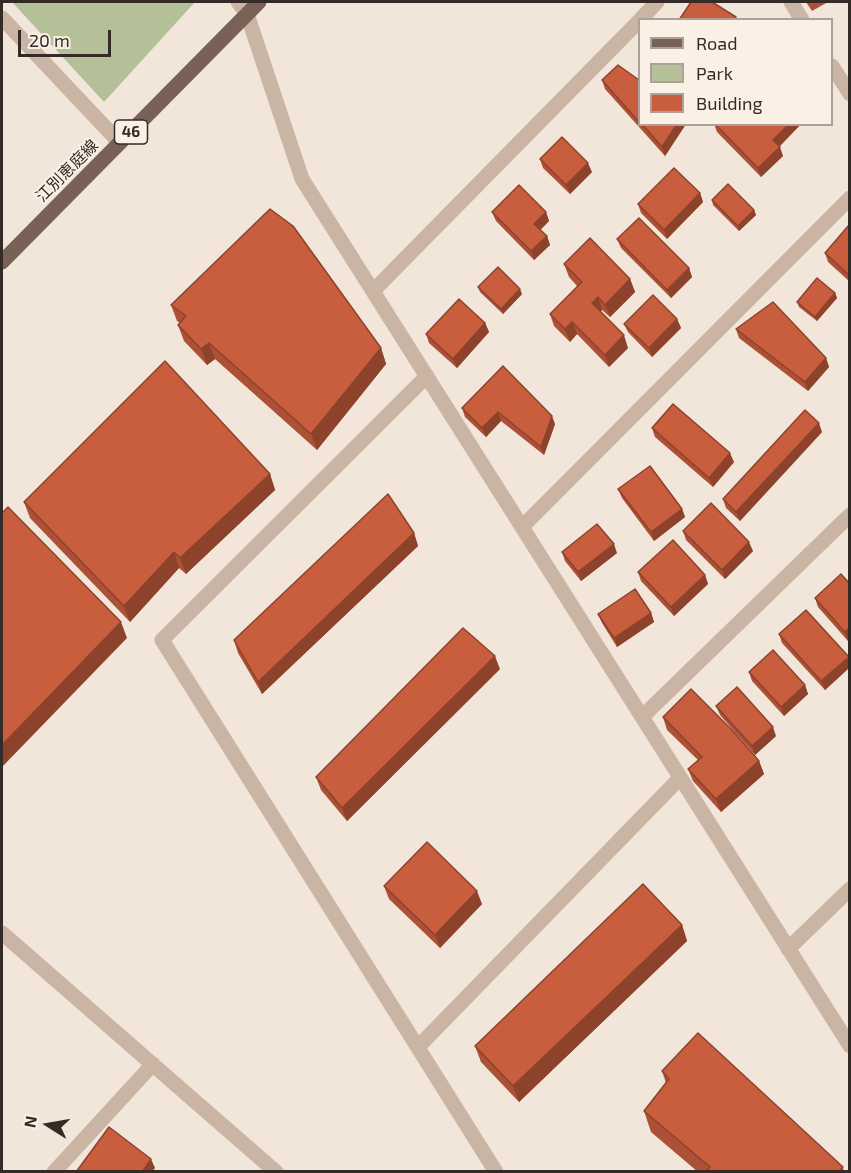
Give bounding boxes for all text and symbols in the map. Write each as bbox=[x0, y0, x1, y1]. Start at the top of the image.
scale bar bbox=[21, 18, 114, 56]
legend bbox=[638, 18, 833, 126]
text: 20 m bbox=[29, 29, 70, 51]
text: Road bbox=[696, 32, 737, 54]
text: Park bbox=[696, 62, 733, 84]
text: Building bbox=[696, 92, 763, 114]
road number: 46 bbox=[114, 120, 148, 144]
street label: 江別恵庭線 bbox=[32, 136, 102, 206]
north arrow bbox=[18, 1095, 78, 1155]
text: N bbox=[19, 1114, 40, 1129]

